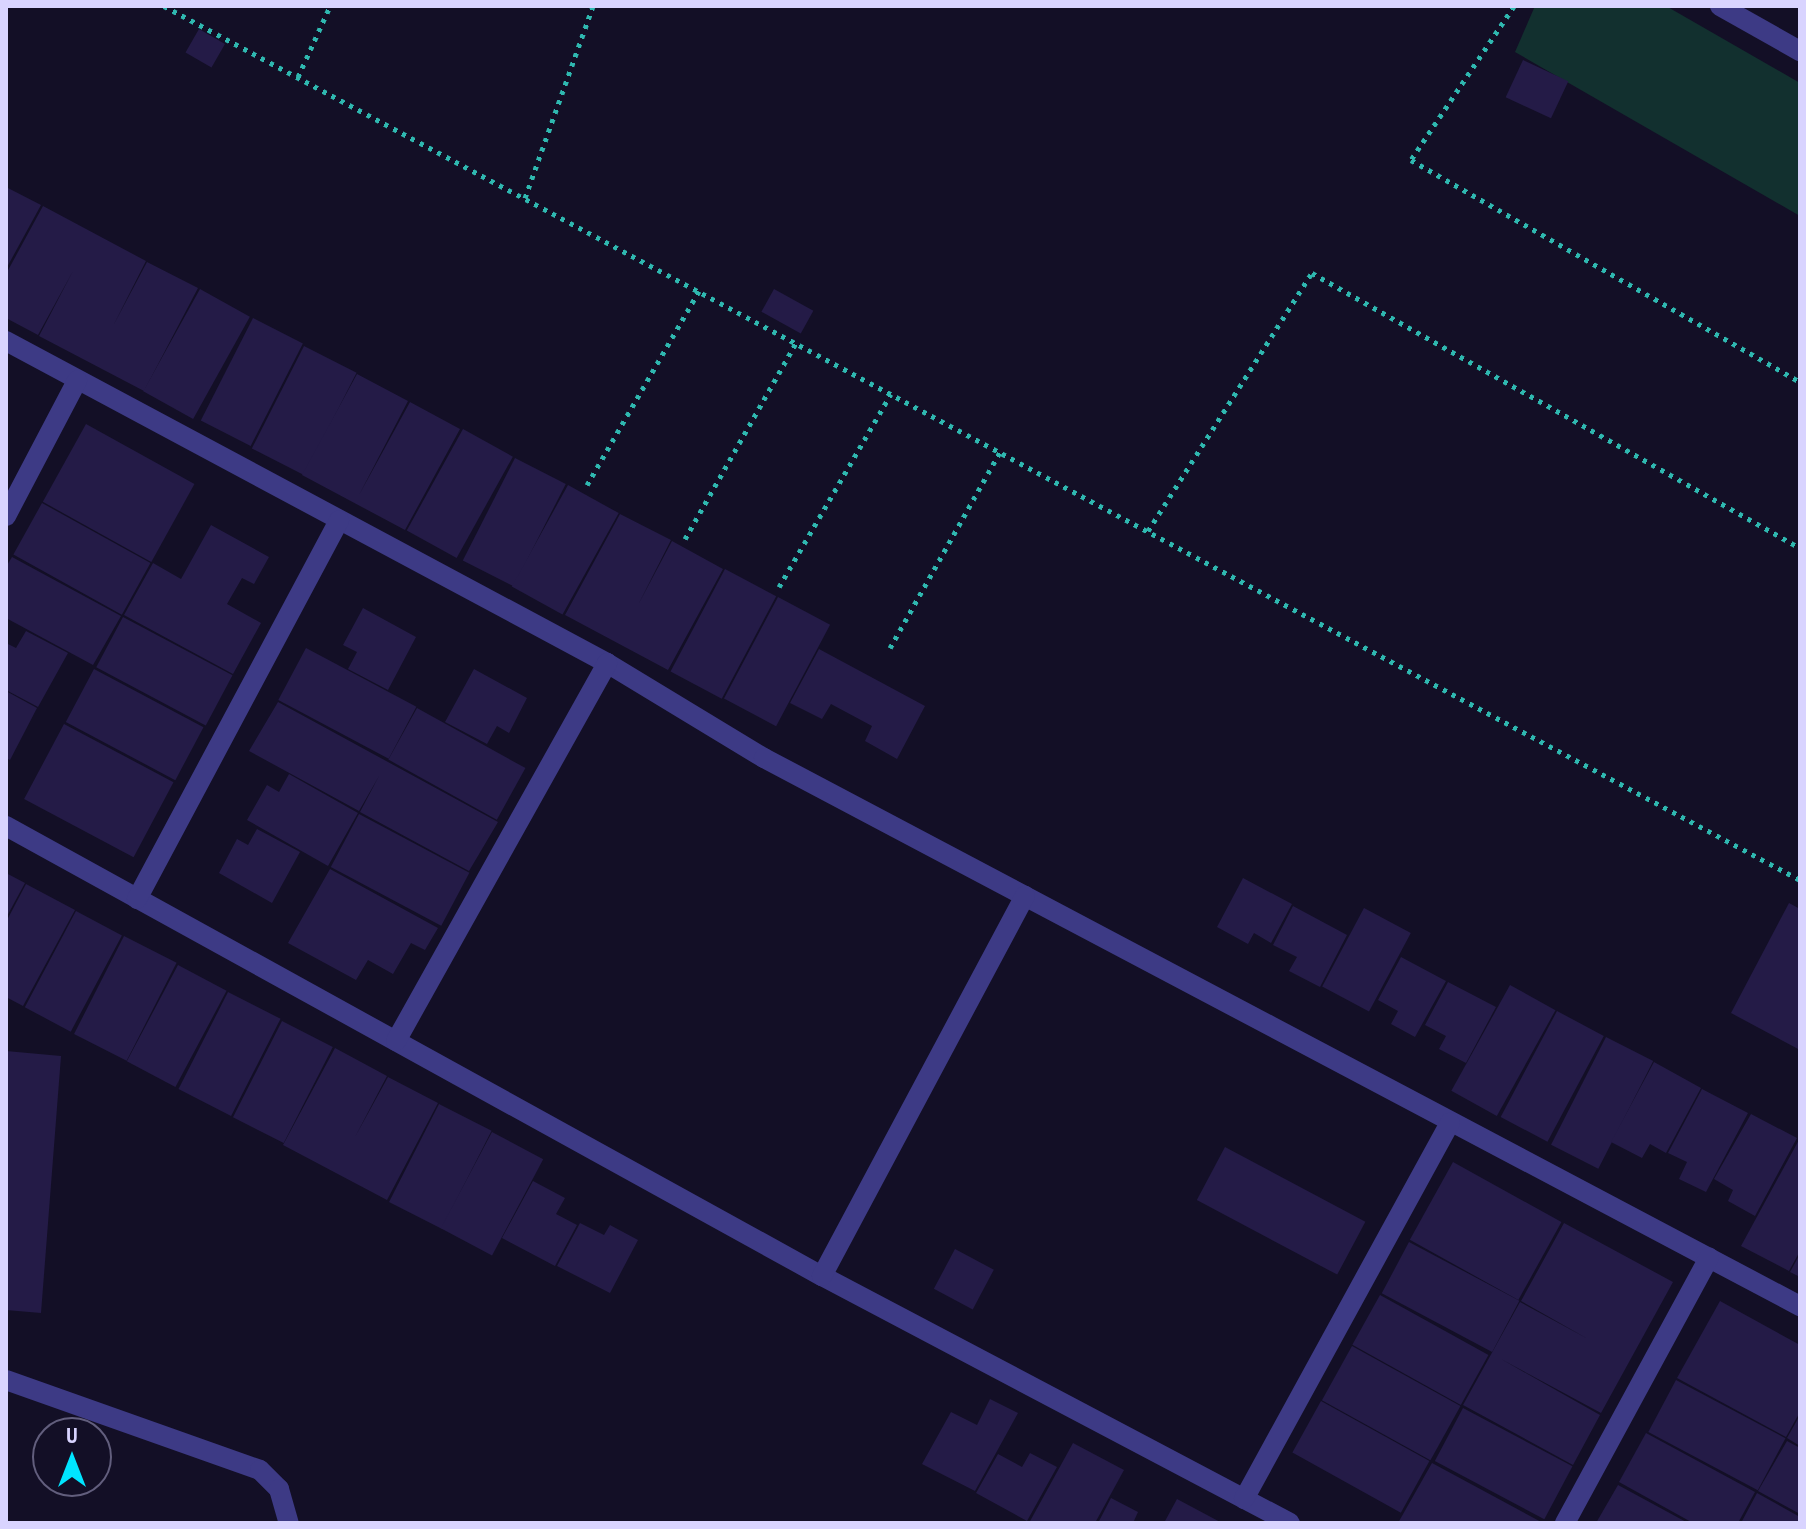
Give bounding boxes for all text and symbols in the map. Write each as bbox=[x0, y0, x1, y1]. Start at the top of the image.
north arrow bbox=[32, 1417, 112, 1497]
text: U bbox=[66, 1421, 78, 1449]

